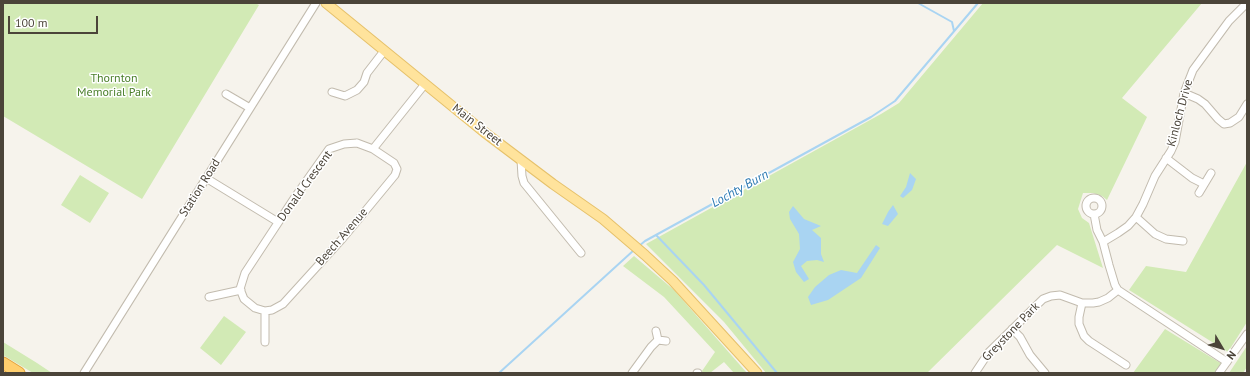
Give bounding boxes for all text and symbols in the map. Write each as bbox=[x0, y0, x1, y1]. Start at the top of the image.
scale bar bbox=[10, 8, 100, 34]
text: 100 m bbox=[15, 15, 48, 30]
park label: Thornton Memorial Park bbox=[77, 72, 151, 100]
street label: Kinloch Drive bbox=[1164, 78, 1196, 148]
street label: Main Street bbox=[449, 101, 505, 149]
street label: Donald Crescent bbox=[275, 148, 335, 224]
street label: Station Road bbox=[177, 157, 223, 219]
water label: Lochty Burn bbox=[709, 167, 771, 211]
street label: Beech Avenue bbox=[313, 205, 371, 269]
street label: Greystone Park bbox=[979, 300, 1043, 364]
north arrow bbox=[1202, 328, 1242, 368]
text: N bbox=[1224, 348, 1239, 363]

